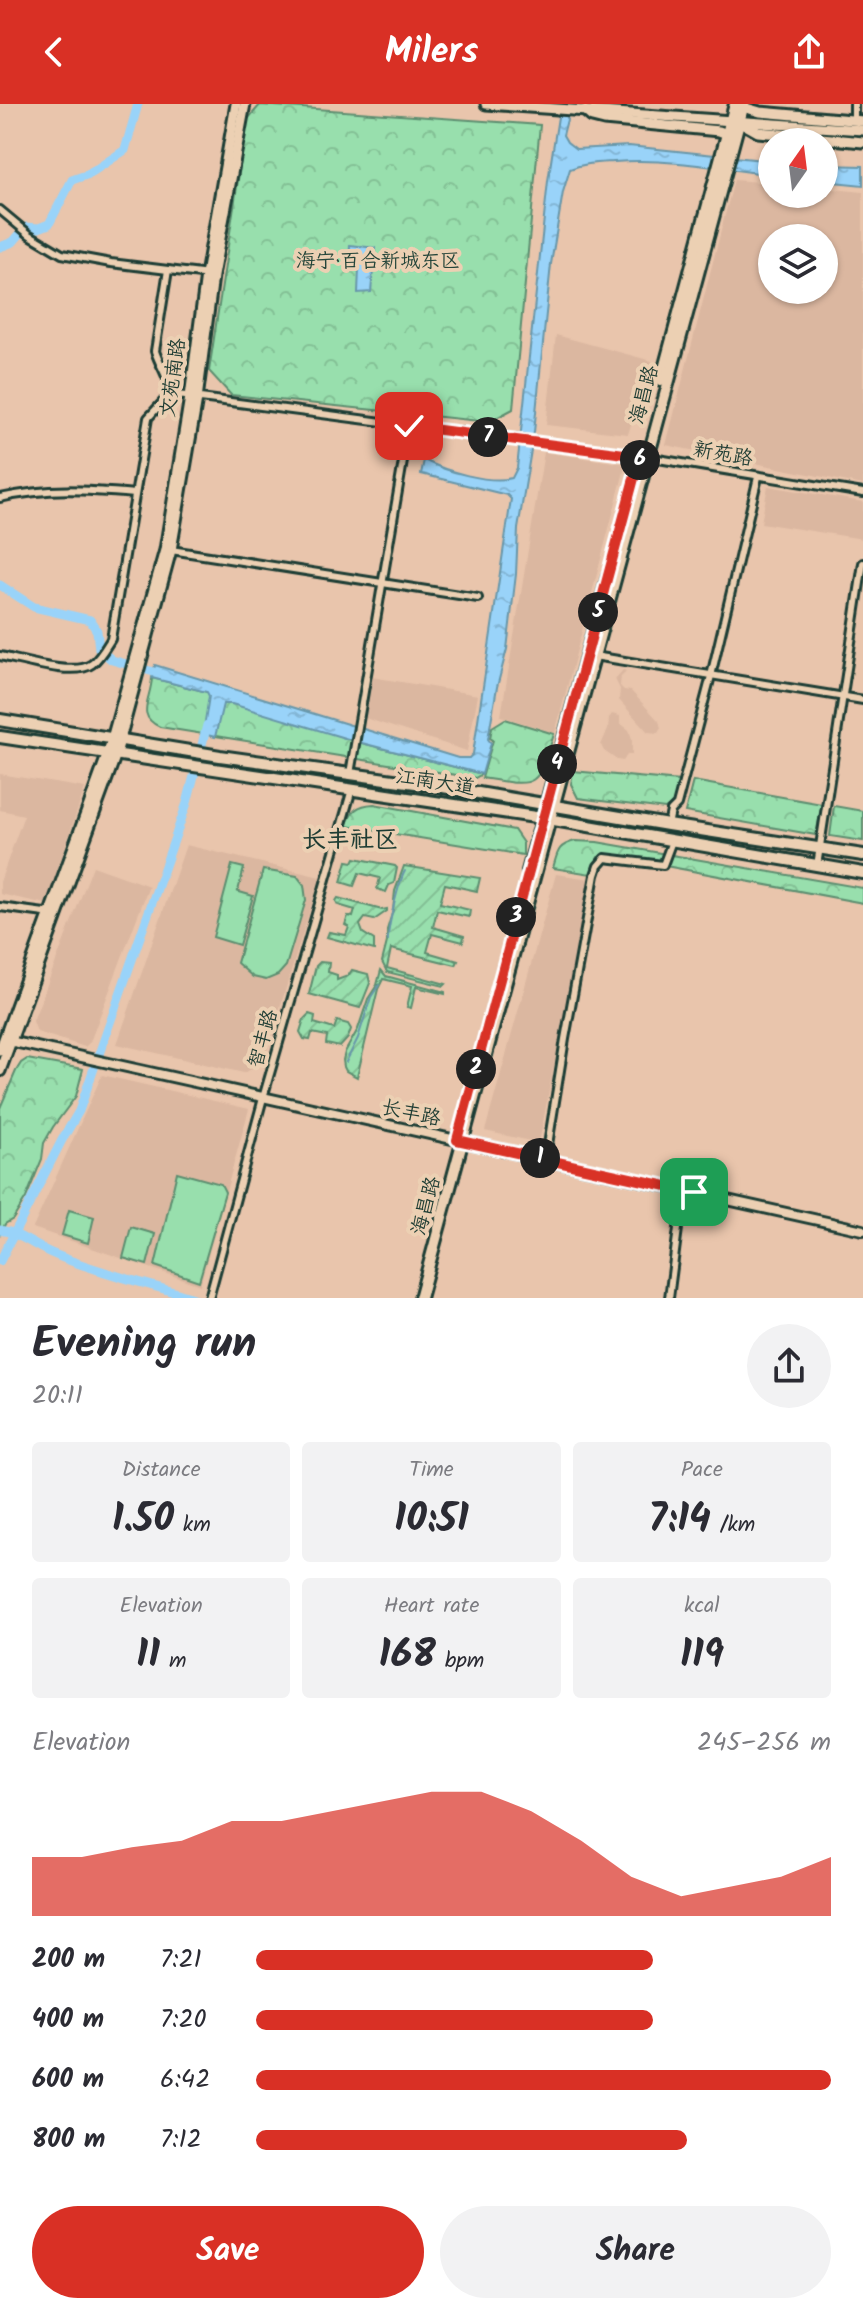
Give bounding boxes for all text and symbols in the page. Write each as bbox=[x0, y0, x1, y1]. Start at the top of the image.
text: Milers bbox=[385, 24, 478, 81]
icon: back bbox=[32, 30, 76, 74]
icon: share bbox=[787, 30, 831, 74]
north arrow bbox=[758, 128, 838, 208]
map controls bbox=[758, 128, 838, 304]
button: layers bbox=[758, 224, 838, 304]
park label: 海宁·百合新城东区 bbox=[296, 246, 460, 278]
street label: 文苑南路 bbox=[153, 335, 196, 420]
street label: 海昌路 bbox=[622, 361, 668, 428]
pin bbox=[375, 392, 443, 460]
icon: check bbox=[387, 404, 431, 448]
pin: 7 bbox=[468, 417, 508, 457]
text: 7 bbox=[483, 419, 493, 454]
street label: 新苑路 bbox=[691, 434, 756, 476]
pin: 6 bbox=[620, 440, 660, 480]
text: 6 bbox=[634, 442, 646, 477]
pin: 5 bbox=[578, 592, 618, 632]
text: 5 bbox=[592, 594, 604, 629]
pin: 4 bbox=[537, 744, 577, 784]
text: 4 bbox=[551, 746, 563, 781]
street label: 江南大道 bbox=[393, 761, 477, 805]
district label: 长丰社区 bbox=[302, 821, 398, 860]
pin: 3 bbox=[496, 897, 536, 937]
text: 3 bbox=[510, 899, 522, 934]
street label: 智丰路 bbox=[240, 1005, 288, 1072]
pin: 2 bbox=[456, 1049, 496, 1089]
text: 2 bbox=[470, 1051, 482, 1086]
street label: 长丰路 bbox=[378, 1092, 445, 1136]
pin: 1 bbox=[520, 1138, 560, 1178]
text: 1 bbox=[537, 1140, 543, 1175]
pin bbox=[660, 1158, 728, 1226]
icon: arrive bbox=[672, 1170, 716, 1214]
street label: 海昌路 bbox=[404, 1172, 450, 1239]
text: Evening run bbox=[32, 1310, 256, 1380]
button: share bbox=[747, 1324, 831, 1408]
text: 20:11 bbox=[32, 1375, 83, 1417]
text: Distance bbox=[122, 1453, 201, 1488]
text: Time bbox=[409, 1453, 454, 1488]
text: Pace bbox=[681, 1453, 723, 1488]
text: 1.50 bbox=[112, 1488, 174, 1552]
text: 10:51 bbox=[394, 1488, 469, 1552]
text: 7:14 bbox=[648, 1488, 711, 1552]
text: km bbox=[174, 1508, 211, 1543]
text: /km bbox=[711, 1508, 755, 1543]
text: Elevation bbox=[120, 1589, 203, 1624]
text: Heart rate bbox=[384, 1589, 479, 1624]
text: kcal bbox=[684, 1589, 720, 1624]
text: 11 bbox=[136, 1624, 160, 1688]
text: 168 bbox=[379, 1624, 436, 1688]
text: 119 bbox=[680, 1624, 724, 1688]
text: m bbox=[160, 1644, 186, 1679]
text: bpm bbox=[436, 1644, 484, 1679]
text: Elevation bbox=[32, 1722, 130, 1764]
text: 245–256 m bbox=[697, 1722, 831, 1764]
text: 200 m bbox=[32, 1939, 105, 1981]
text: 7:21 bbox=[160, 1939, 202, 1981]
text: 400 m bbox=[32, 1999, 104, 2041]
text: 7:20 bbox=[160, 1999, 207, 2041]
text: 600 m bbox=[32, 2059, 104, 2101]
text: 6:42 bbox=[160, 2059, 210, 2101]
text: 800 m bbox=[32, 2119, 105, 2161]
text: 7:12 bbox=[160, 2119, 202, 2161]
button: Save bbox=[32, 2206, 424, 2298]
button: Share bbox=[440, 2206, 831, 2298]

